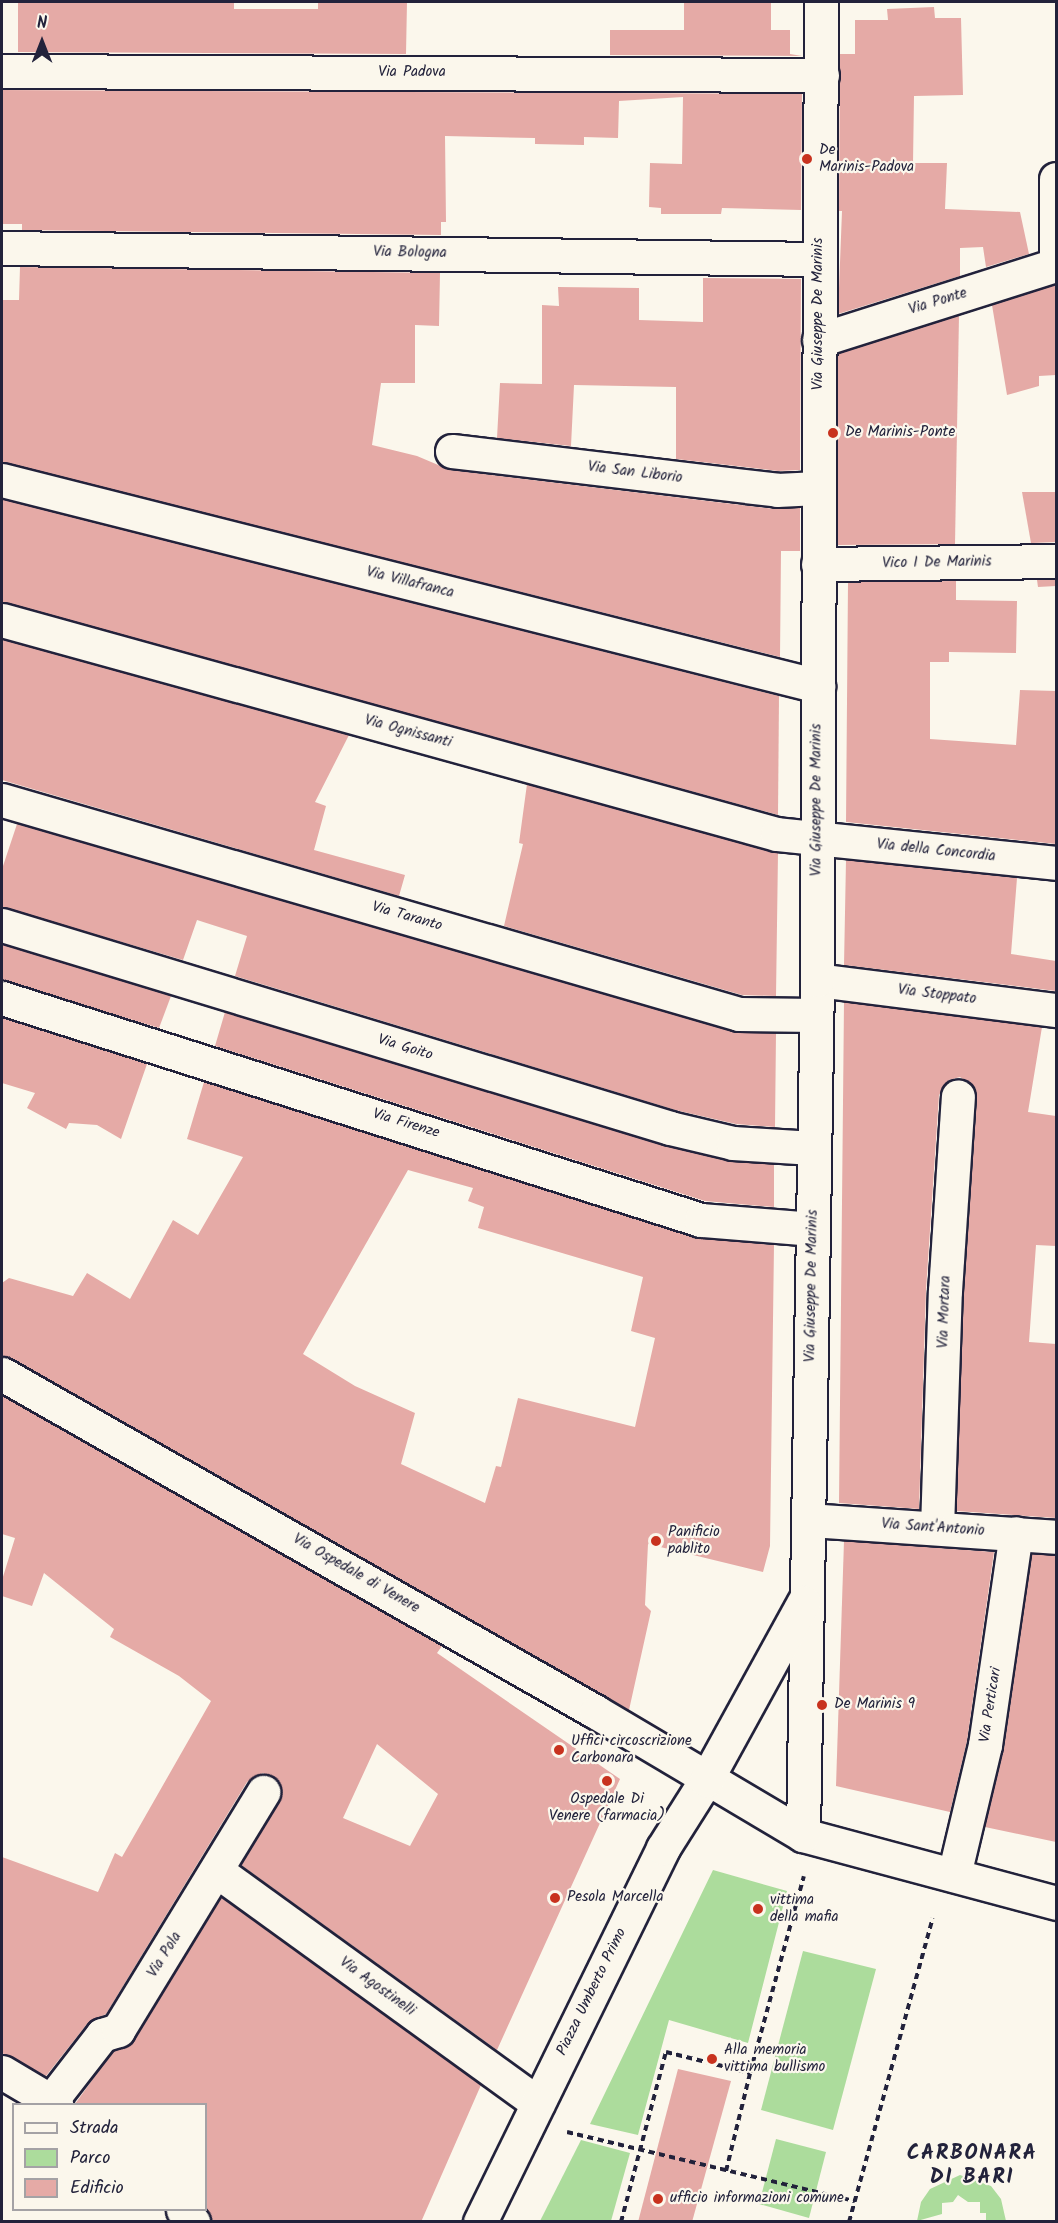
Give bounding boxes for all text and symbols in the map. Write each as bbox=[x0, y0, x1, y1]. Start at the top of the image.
text: N bbox=[37, 11, 47, 36]
north arrow bbox=[12, 12, 72, 72]
street label: Via Padova bbox=[378, 64, 446, 82]
place label: De Marinis-Padova bbox=[819, 141, 914, 176]
marker: De Marinis-Padova bbox=[800, 152, 814, 166]
street label: Via Giuseppe De Marinis bbox=[810, 238, 828, 390]
street label: Via Bologna bbox=[373, 243, 447, 263]
street label: Via Ponte bbox=[907, 285, 969, 319]
place label: De Marinis-Ponte bbox=[845, 424, 955, 442]
marker: De Marinis-Ponte bbox=[826, 426, 840, 440]
street label: Via San Liborio bbox=[587, 458, 683, 488]
street label: Vico I De Marinis bbox=[882, 553, 992, 573]
street label: Via Villafranca bbox=[364, 563, 456, 603]
street label: Via Ognissanti bbox=[362, 712, 454, 752]
street label: Via Giuseppe De Marinis bbox=[808, 724, 826, 876]
street label: Via della Concordia bbox=[876, 836, 996, 866]
street label: Via Taranto bbox=[370, 898, 444, 936]
street label: Via Stoppato bbox=[897, 981, 977, 1009]
street label: Via Goito bbox=[375, 1031, 435, 1065]
street label: Via Firenze bbox=[370, 1105, 442, 1143]
street label: Via Giuseppe De Marinis bbox=[802, 1210, 822, 1362]
street label: Via Mortara bbox=[935, 1275, 955, 1349]
street label: Via Sant'Antonio bbox=[881, 1515, 985, 1541]
place label: Panificio pablito bbox=[668, 1523, 720, 1558]
street label: Via Ospedale di Venere bbox=[289, 1530, 423, 1618]
marker: Panificio pablito bbox=[649, 1534, 663, 1548]
street label: Via Perticari bbox=[976, 1666, 1006, 1744]
place label: De Marinis 9 bbox=[834, 1696, 915, 1714]
marker: De Marinis 9 bbox=[815, 1698, 829, 1712]
place label: Uffici circoscrizione Carbonara bbox=[571, 1732, 692, 1767]
marker: Uffici circoscrizione Carbonara bbox=[552, 1743, 566, 1757]
marker: Ospedale Di Venere (farmacia) bbox=[600, 1774, 614, 1788]
place label: Ospedale Di Venere (farmacia) bbox=[549, 1790, 665, 1825]
place label: Pesola Marcella bbox=[567, 1889, 663, 1907]
marker: Pesola Marcella bbox=[548, 1891, 562, 1905]
place label: vittima della mafia bbox=[770, 1891, 839, 1926]
marker: vittima della mafia bbox=[751, 1902, 765, 1916]
street label: Piazza Umberto Primo bbox=[553, 1925, 631, 2059]
street label: Via Pola bbox=[144, 1929, 186, 1981]
street label: Via Agostinelli bbox=[336, 1954, 418, 2020]
place label: Alla memoria vittima bullismo bbox=[724, 2041, 825, 2076]
marker: Alla memoria vittima bullismo bbox=[705, 2052, 719, 2066]
legend bbox=[12, 2103, 207, 2211]
text: Strada bbox=[70, 2114, 118, 2143]
district label: CARBONARA DI BARI bbox=[907, 2141, 1037, 2191]
text: Parco bbox=[70, 2144, 110, 2173]
text: Edificio bbox=[70, 2174, 124, 2203]
place label: ufficio informazioni comune bbox=[670, 2190, 844, 2208]
marker: ufficio informazioni comune bbox=[651, 2192, 665, 2206]

